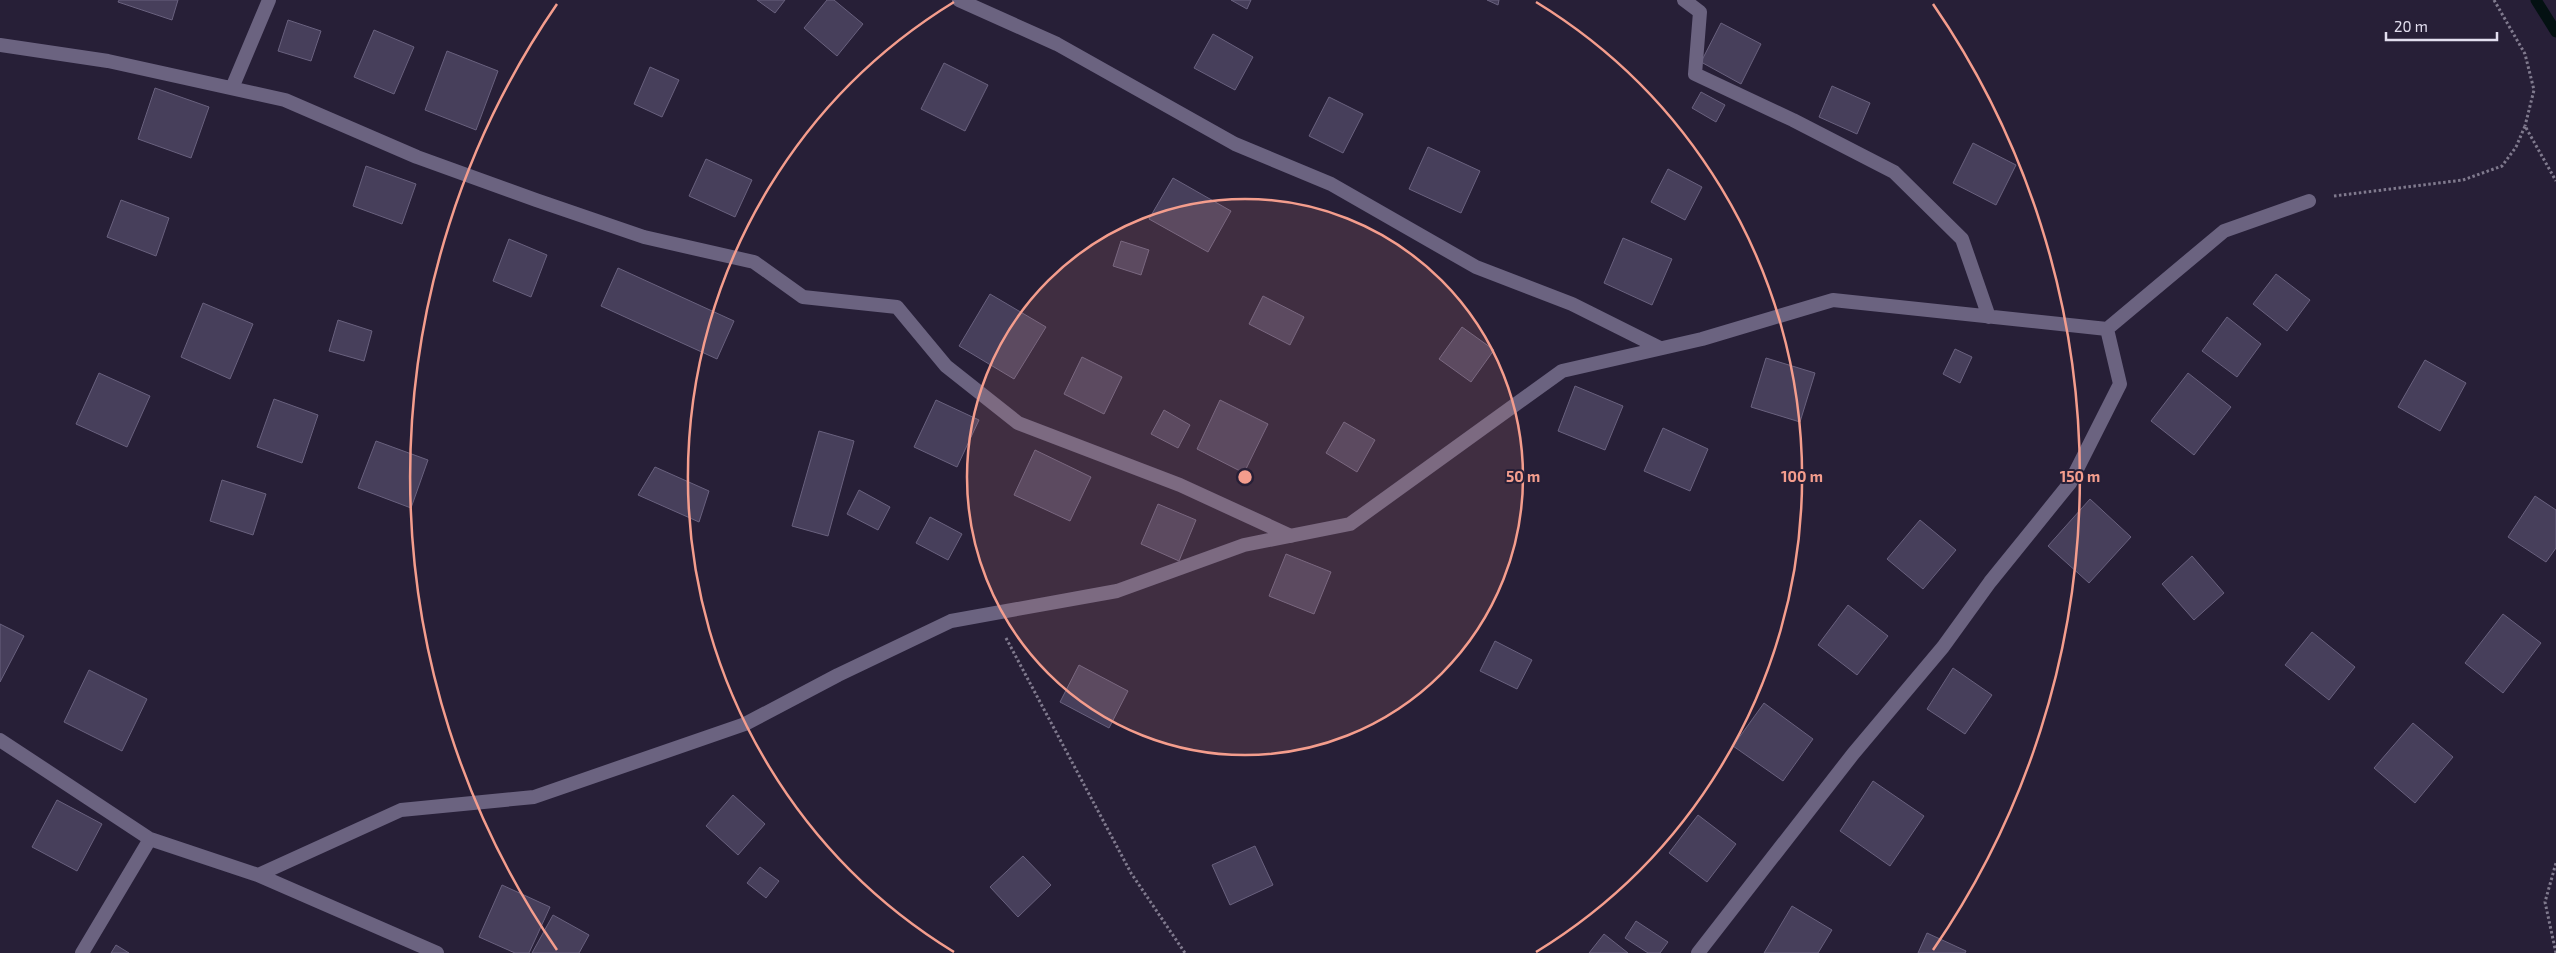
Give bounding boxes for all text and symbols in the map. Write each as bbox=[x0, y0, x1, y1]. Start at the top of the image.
scale bar bbox=[2386, 10, 2497, 42]
text: 20 m bbox=[2394, 17, 2428, 35]
text: 50 m bbox=[1506, 467, 1540, 485]
text: 100 m bbox=[1781, 467, 1823, 485]
text: 150 m bbox=[2060, 467, 2100, 485]
centre of rings bbox=[1236, 468, 1254, 486]

